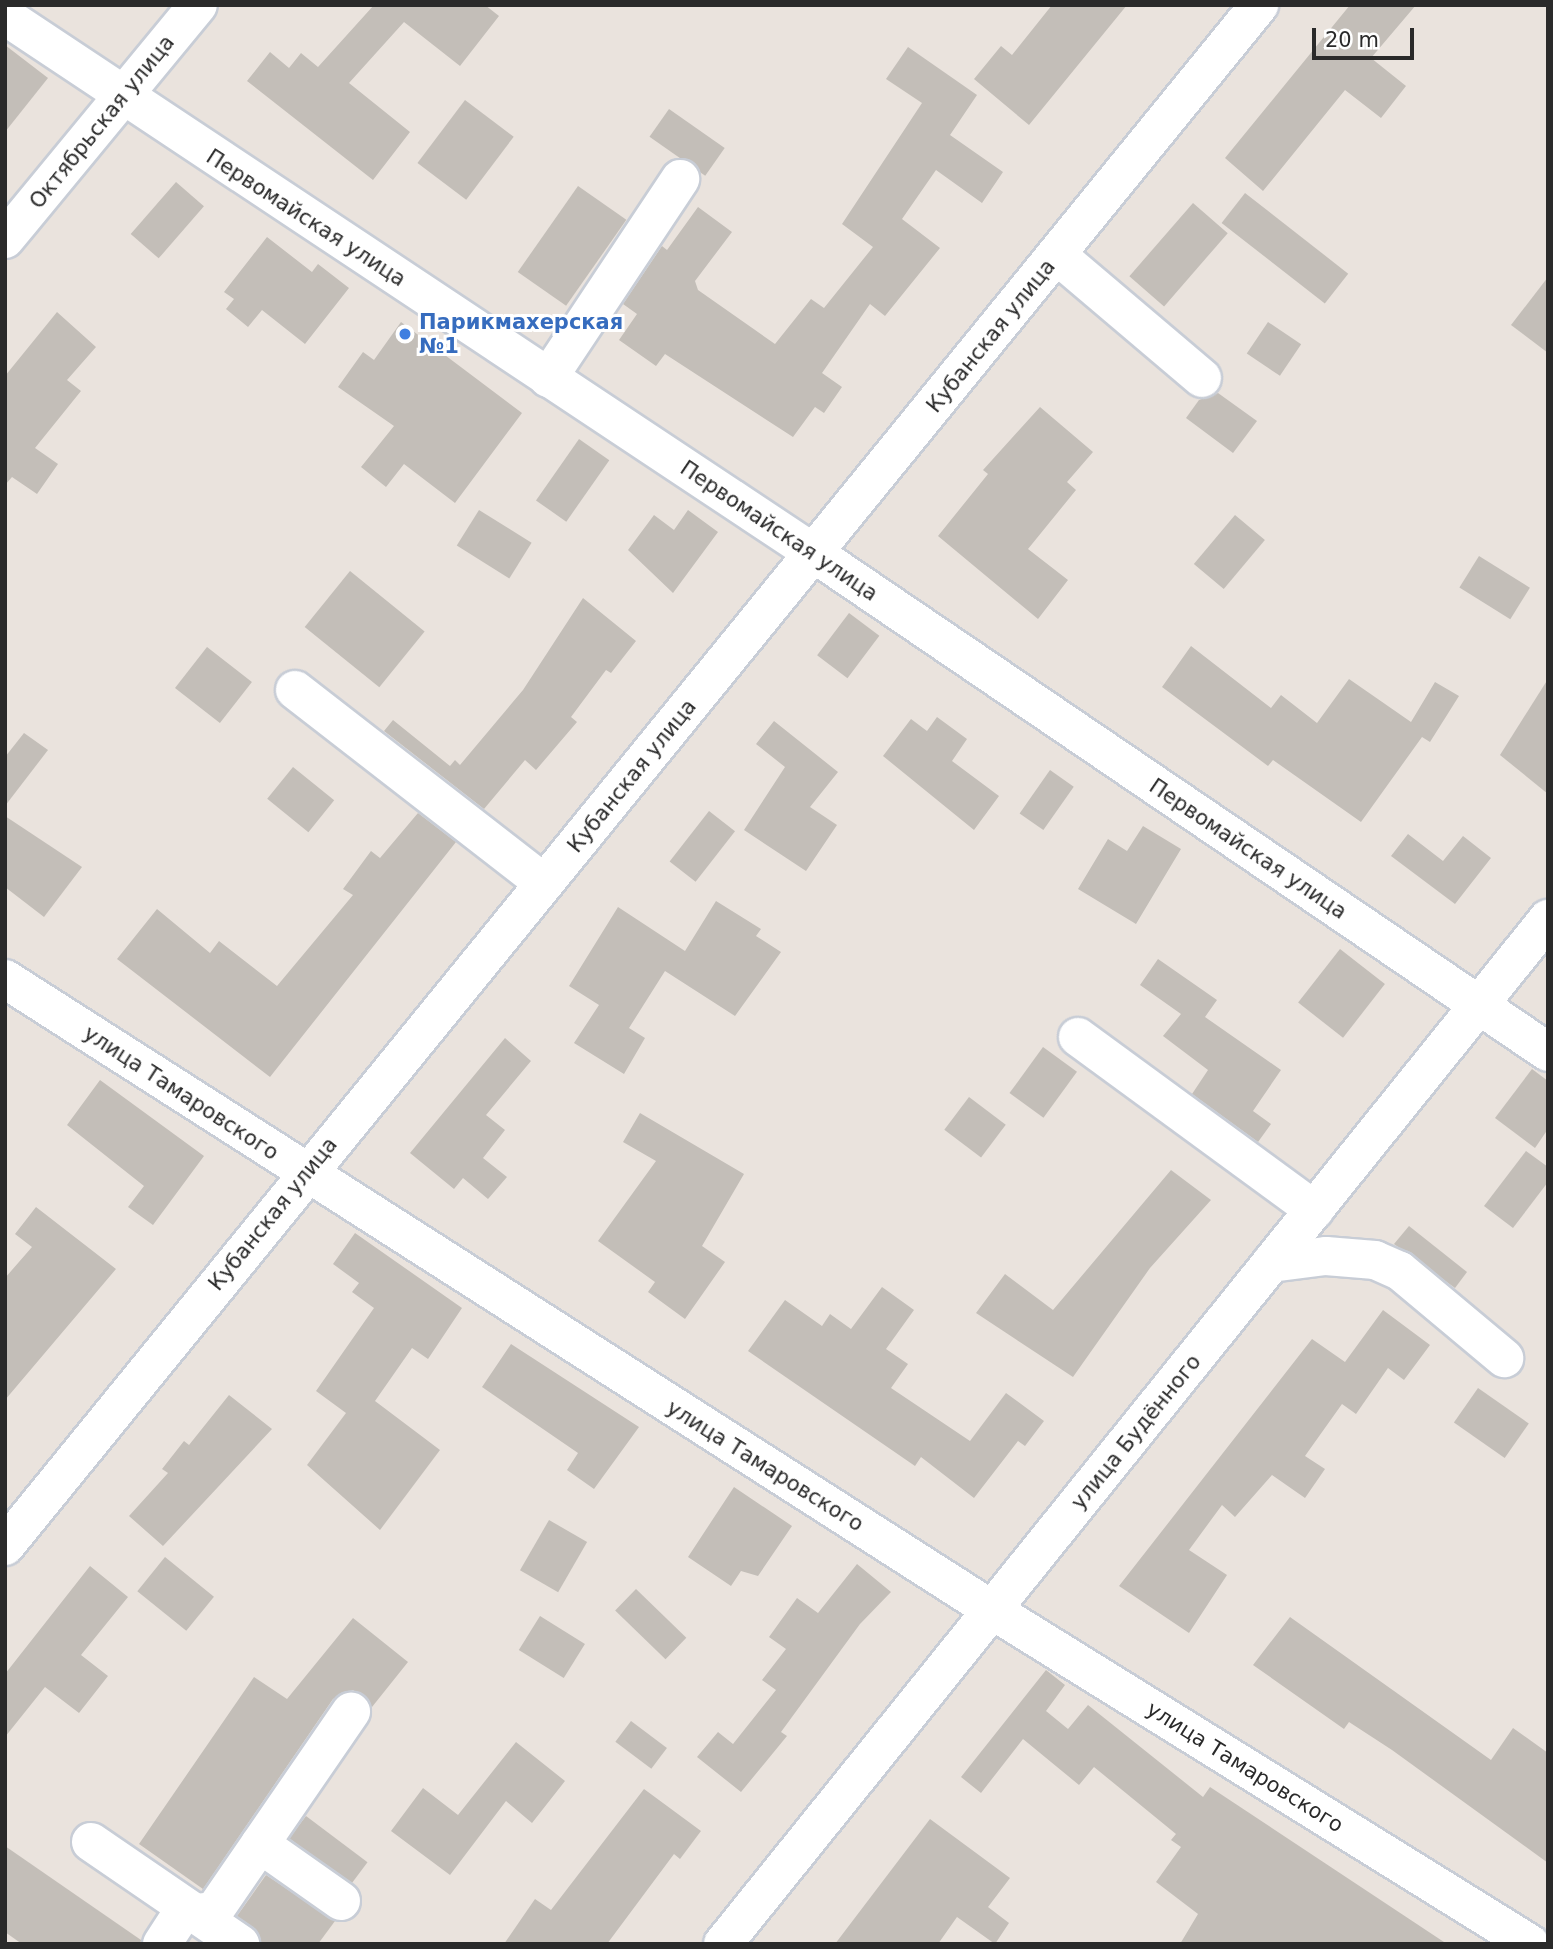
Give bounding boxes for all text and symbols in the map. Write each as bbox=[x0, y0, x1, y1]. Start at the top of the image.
scale bar bbox=[1315, 14, 1416, 58]
text: 20 m bbox=[1325, 28, 1379, 52]
street label: Октябрьская улица bbox=[24, 30, 180, 214]
street label: Первомайская улица bbox=[202, 144, 410, 292]
street label: Кубанская улица bbox=[921, 254, 1061, 418]
place label: Парикмахерская №1 bbox=[419, 309, 623, 359]
marker: Парикмахерская №1 bbox=[397, 326, 413, 342]
street label: Первомайская улица bbox=[675, 455, 883, 607]
street label: Кубанская улица bbox=[562, 694, 702, 858]
street label: Первомайская улица bbox=[1144, 773, 1352, 925]
street label: улица Тамаровского bbox=[79, 1021, 283, 1165]
street label: Кубанская улица bbox=[203, 1132, 343, 1296]
street label: улица Будённого bbox=[1066, 1350, 1206, 1514]
street label: улица Тамаровского bbox=[662, 1395, 868, 1537]
street label: улица Тамаровского bbox=[1142, 1696, 1348, 1838]

